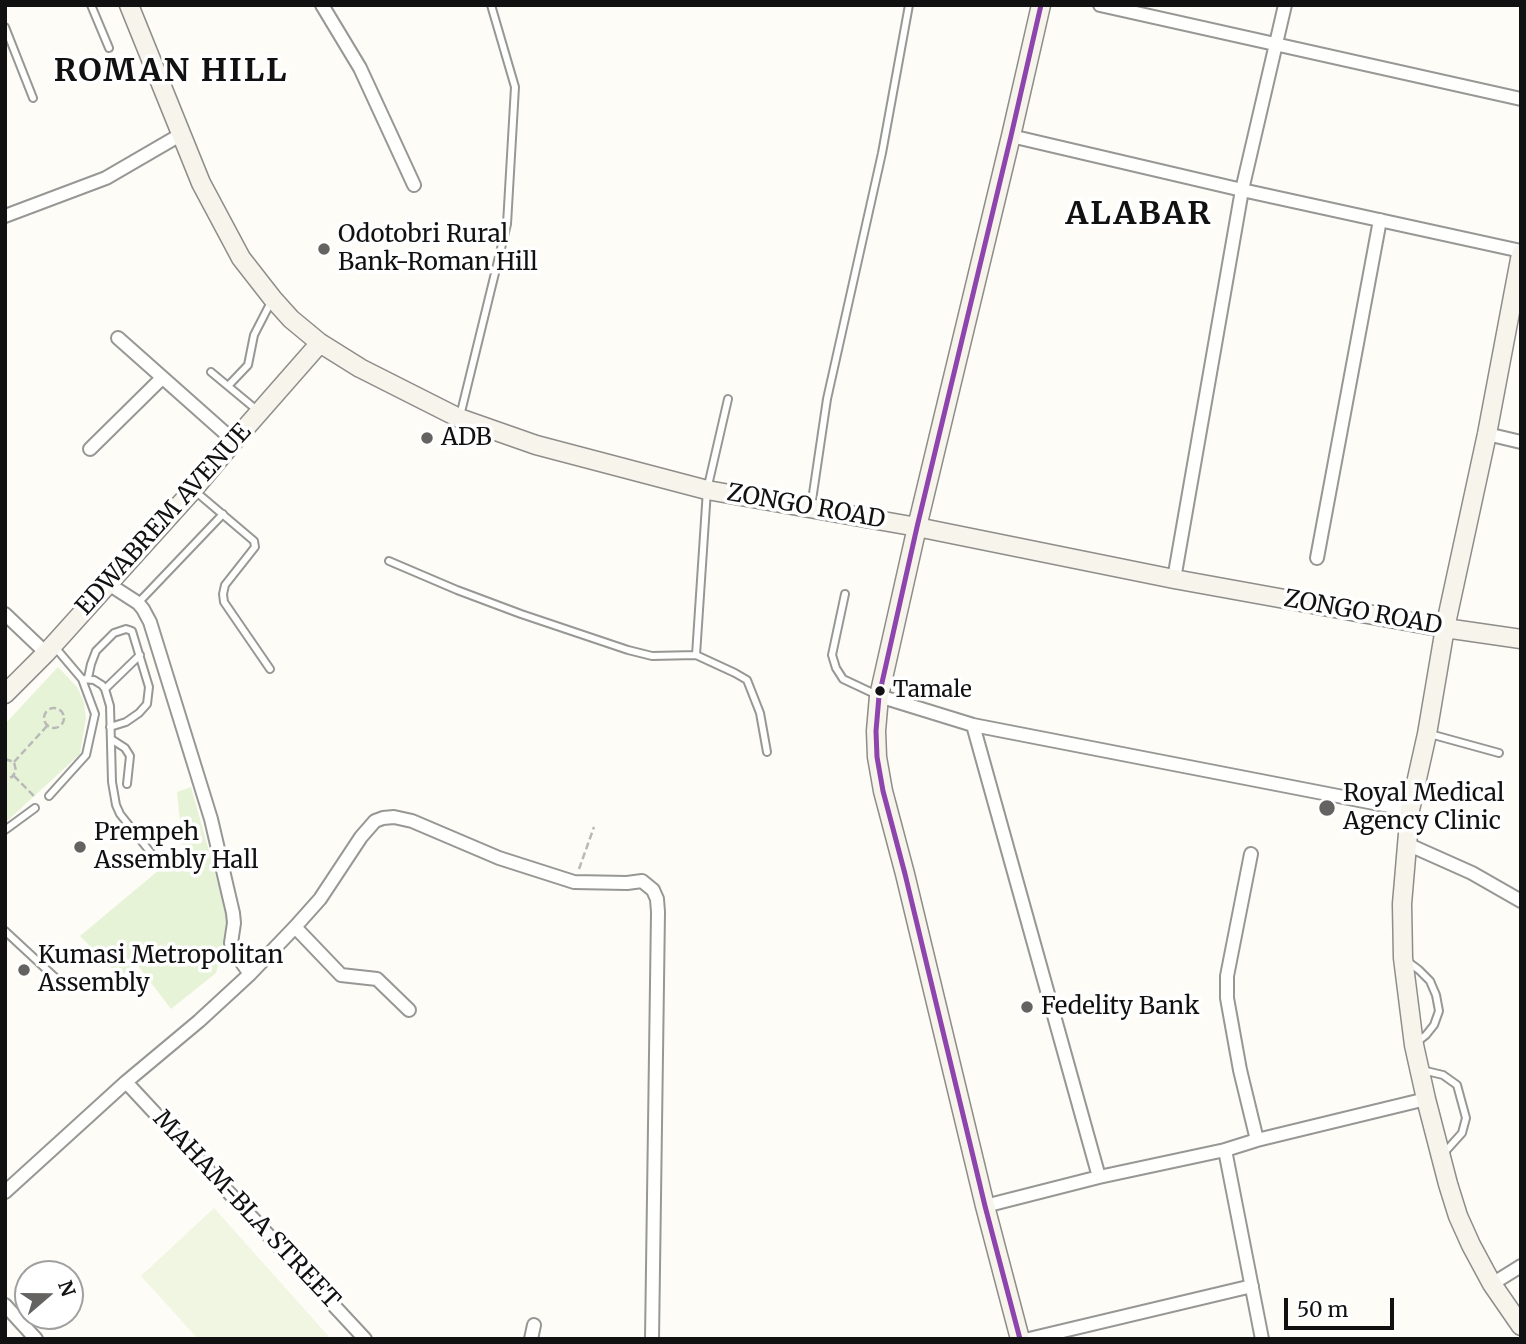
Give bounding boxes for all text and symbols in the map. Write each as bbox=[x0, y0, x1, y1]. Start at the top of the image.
district label: ROMAN HILL bbox=[55, 53, 287, 91]
district label: ALABAR bbox=[1066, 196, 1212, 234]
place label: Odotobri Rural Bank-Roman Hill bbox=[338, 221, 538, 277]
marker: Odotobri Rural Bank-Roman Hill bbox=[316, 241, 332, 257]
street label: EDWABREM AVENUE bbox=[70, 418, 258, 622]
place label: ADB bbox=[441, 424, 492, 452]
marker: ADB bbox=[419, 430, 435, 446]
street label: ZONGO ROAD bbox=[725, 479, 887, 535]
street label: ZONGO ROAD bbox=[1282, 585, 1444, 641]
place label: Tamale bbox=[893, 678, 972, 704]
marker: Tamale bbox=[873, 684, 887, 698]
place label: Royal Medical Agency Clinic bbox=[1343, 780, 1504, 836]
marker: Royal Medical Agency Clinic bbox=[1317, 798, 1337, 818]
place label: Prempeh Assembly Hall bbox=[94, 819, 258, 875]
marker: Prempeh Assembly Hall bbox=[72, 839, 88, 855]
place label: Kumasi Metropolitan Assembly bbox=[38, 942, 283, 998]
marker: Kumasi Metropolitan Assembly bbox=[16, 962, 32, 978]
place label: Fedelity Bank bbox=[1041, 993, 1199, 1021]
marker: Fedelity Bank bbox=[1019, 999, 1035, 1015]
street label: MAHAM-BLA STREET bbox=[147, 1105, 345, 1315]
north arrow bbox=[14, 1260, 84, 1330]
text: N bbox=[53, 1277, 81, 1300]
scale bar bbox=[1288, 1284, 1398, 1328]
text: 50 m bbox=[1297, 1296, 1348, 1323]

